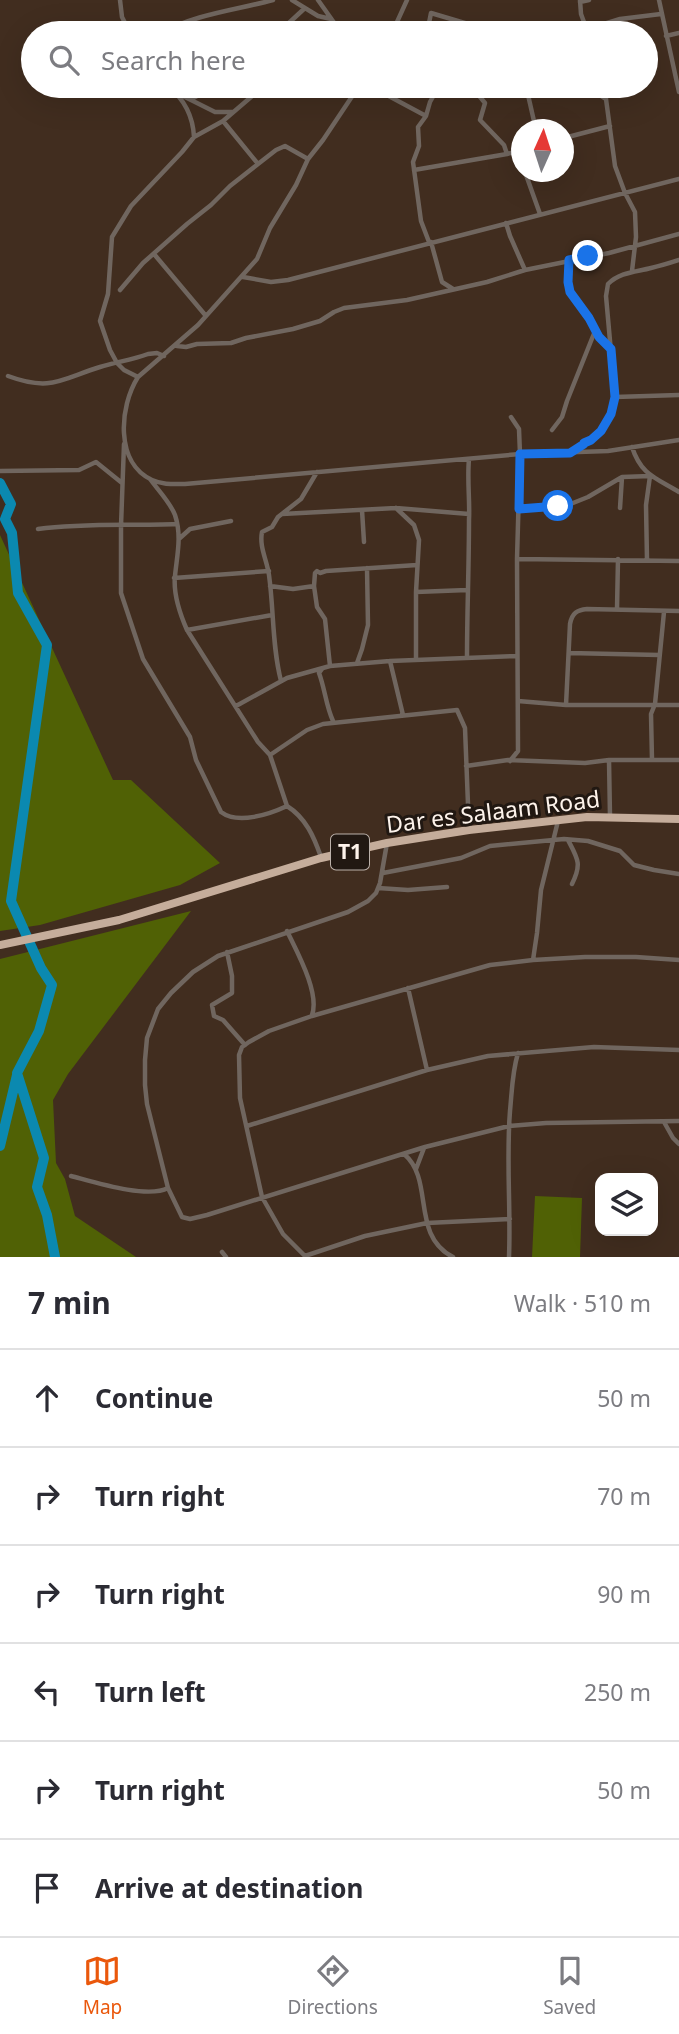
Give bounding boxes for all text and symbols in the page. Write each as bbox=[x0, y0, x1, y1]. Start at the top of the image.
search box bbox=[21, 21, 658, 98]
icon: search bbox=[45, 41, 83, 79]
text: Search here bbox=[101, 42, 246, 78]
north arrow bbox=[511, 119, 574, 182]
route end bbox=[572, 240, 603, 271]
route start bbox=[542, 490, 573, 521]
street label: Dar es Salaam Road bbox=[384, 782, 602, 840]
road number: T1 bbox=[331, 834, 369, 870]
map controls bbox=[595, 1173, 658, 1236]
button: layers bbox=[595, 1173, 658, 1236]
text: 7 min bbox=[28, 1282, 111, 1323]
text: Walk · 510 m bbox=[514, 1287, 651, 1319]
icon: ahead bbox=[28, 1379, 66, 1417]
text: Continue bbox=[95, 1380, 213, 1416]
text: 50 m bbox=[597, 1382, 651, 1414]
icon: right bbox=[28, 1477, 66, 1515]
text: Turn right bbox=[95, 1478, 225, 1514]
text: 70 m bbox=[597, 1480, 651, 1512]
icon: right bbox=[28, 1575, 66, 1613]
text: Turn right bbox=[95, 1576, 225, 1612]
text: 90 m bbox=[597, 1578, 651, 1610]
icon: left bbox=[28, 1673, 66, 1711]
text: Turn left bbox=[95, 1674, 206, 1710]
text: 250 m bbox=[584, 1676, 651, 1708]
icon: right bbox=[28, 1771, 66, 1809]
text: Turn right bbox=[95, 1772, 225, 1808]
text: 50 m bbox=[597, 1774, 651, 1806]
icon: arrive bbox=[28, 1869, 66, 1907]
text: Arrive at destination bbox=[95, 1870, 364, 1906]
tab: Map bbox=[83, 1952, 122, 2020]
tab: Directions bbox=[288, 1952, 378, 2020]
tab: Saved bbox=[543, 1952, 596, 2020]

